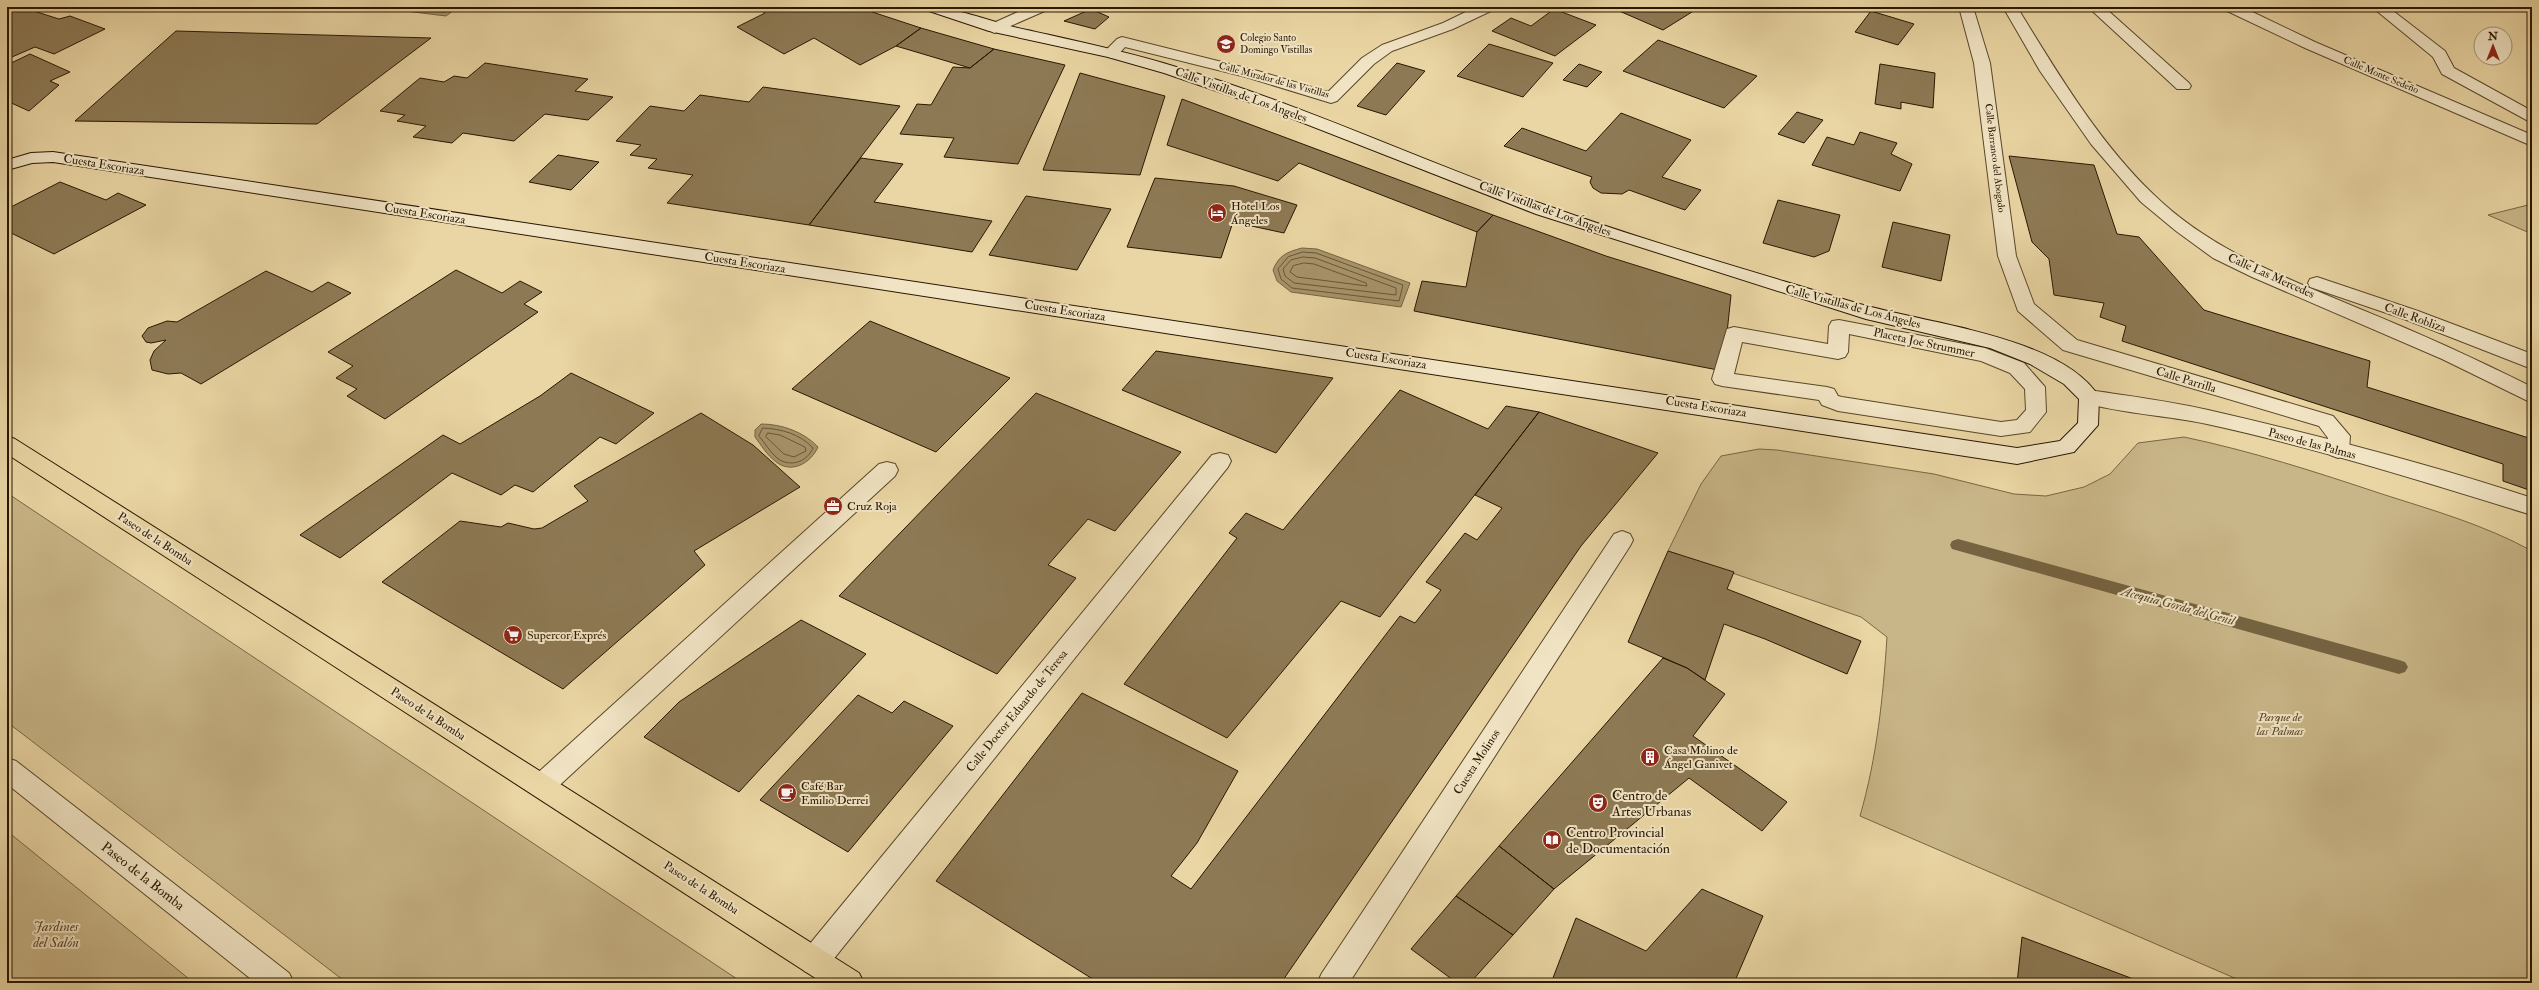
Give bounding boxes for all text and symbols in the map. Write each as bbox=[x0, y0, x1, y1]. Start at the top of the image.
north arrow bbox=[2473, 26, 2513, 66]
text: N bbox=[2487, 30, 2499, 43]
place label: Colegio Santo Domingo Vistillas bbox=[1240, 32, 1313, 56]
school or university icon: Colegio Santo Domingo Vistillas bbox=[1215, 33, 1237, 55]
street label: Calle Monte Sedeño bbox=[2342, 54, 2421, 96]
street label: Calle Mirador de las Vistillas bbox=[1218, 60, 1331, 101]
street label: Calle Vistillas de Los Ángeles bbox=[1173, 64, 1309, 126]
street label: Calle Barranco del Abogado bbox=[1982, 103, 2008, 213]
street label: Cuesta Escoriaza bbox=[62, 151, 147, 179]
street label: Calle Vistillas de Los Ángeles bbox=[1477, 178, 1613, 240]
place label: Hotel Los Ángeles bbox=[1230, 199, 1280, 228]
street label: Cuesta Escoriaza bbox=[383, 200, 468, 228]
hotel icon: Hotel Los Ángeles bbox=[1206, 202, 1228, 224]
street label: Cuesta Escoriaza bbox=[703, 249, 788, 277]
street label: Calle Las Mercedes bbox=[2225, 250, 2317, 302]
street label: Calle Vistillas de Los Ángeles bbox=[1784, 282, 1922, 332]
street label: Cuesta Escoriaza bbox=[1023, 297, 1108, 325]
street label: Calle Robliza bbox=[2382, 300, 2449, 336]
street label: Placeta Joe Strummer bbox=[1872, 325, 1977, 361]
street label: Cuesta Escoriaza bbox=[1344, 345, 1429, 373]
street label: Calle Parrilla bbox=[2154, 364, 2219, 397]
street label: Cuesta Escoriaza bbox=[1664, 393, 1749, 421]
street label: Paseo de las Palmas bbox=[2266, 425, 2358, 463]
office icon: Cruz Roja bbox=[822, 495, 844, 517]
place label: Cruz Roja bbox=[847, 499, 898, 514]
street label: Paseo de la Bomba bbox=[115, 509, 196, 570]
water label: Acequia Gorda del Genil bbox=[2117, 583, 2238, 629]
supermarket icon: Supercor Exprés bbox=[502, 624, 524, 646]
place label: Supercor Exprés bbox=[527, 628, 606, 643]
street label: Calle Doctor Eduardo de Teresa bbox=[963, 646, 1072, 775]
street label: Paseo de la Bomba bbox=[388, 684, 469, 745]
park label: Parque de las Palmas bbox=[2256, 710, 2304, 739]
street label: Cuesta Molinos bbox=[1450, 727, 1504, 797]
place label: Casa Molino de Ángel Ganivet bbox=[1663, 743, 1738, 772]
building icon: Casa Molino de Ángel Ganivet bbox=[1639, 746, 1661, 768]
place label: Café Bar Emilio Derrei bbox=[801, 779, 869, 808]
cafe icon: Café Bar Emilio Derrei bbox=[776, 782, 798, 804]
place label: Centro de Artes Urbanas bbox=[1611, 787, 1691, 820]
theatre icon: Centro de Artes Urbanas bbox=[1587, 792, 1609, 814]
place label: Centro Provincial de Documentación bbox=[1566, 824, 1670, 857]
library icon: Centro Provincial de Documentación bbox=[1541, 829, 1563, 851]
street label: Paseo de la Bomba bbox=[98, 838, 188, 914]
street label: Paseo de la Bomba bbox=[661, 858, 742, 919]
park label: Jardines del Salón bbox=[32, 918, 80, 951]

